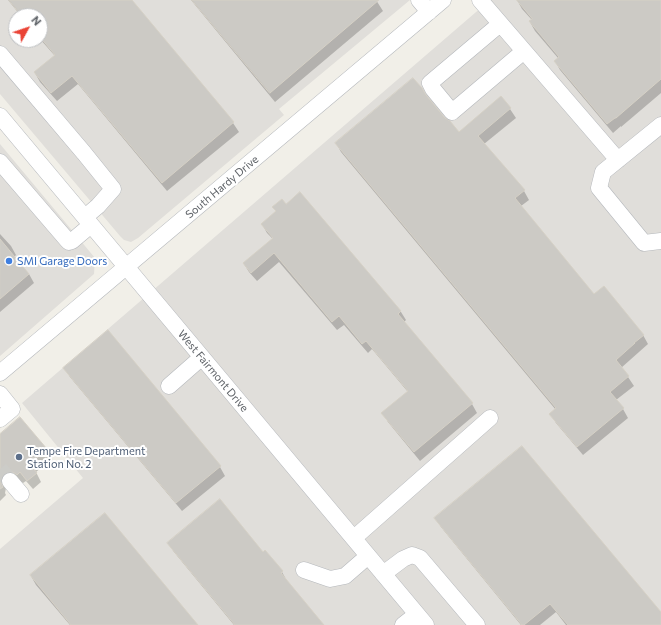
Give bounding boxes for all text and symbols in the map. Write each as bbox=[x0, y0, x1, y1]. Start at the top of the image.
north arrow bbox=[8, 8, 48, 48]
text: N bbox=[29, 13, 44, 28]
street label: South Hardy Drive bbox=[183, 153, 261, 221]
place label: SMI Garage Doors bbox=[17, 254, 107, 268]
marker: SMI Garage Doors bbox=[4, 256, 14, 266]
street label: West Fairmont Drive bbox=[175, 327, 251, 415]
place label: Tempe Fire Department Station No. 2 bbox=[27, 444, 146, 470]
marker: Tempe Fire Department Station No. 2 bbox=[14, 452, 24, 462]

